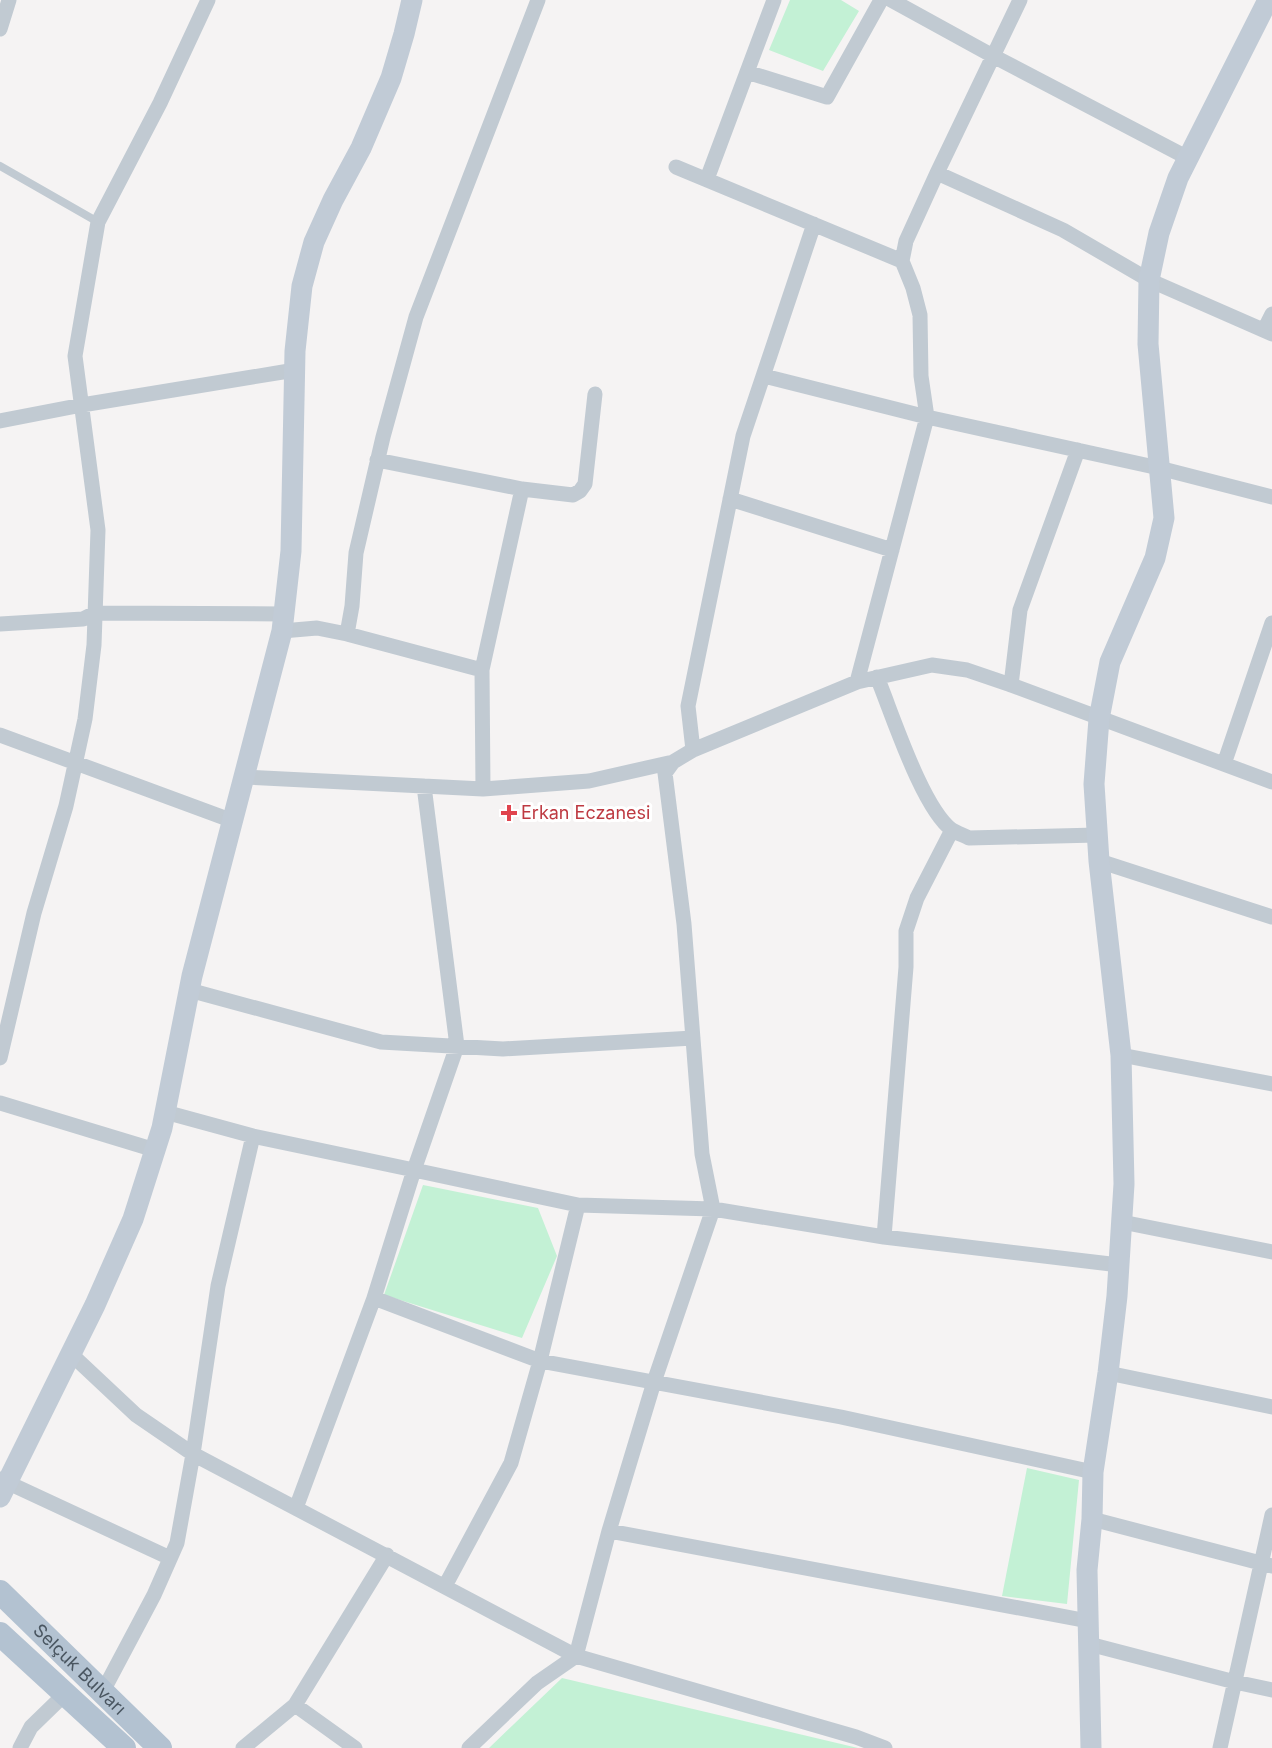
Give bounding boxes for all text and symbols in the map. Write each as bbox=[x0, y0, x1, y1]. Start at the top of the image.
place label: Erkan Eczanesi bbox=[521, 802, 650, 823]
marker: Erkan Eczanesi bbox=[502, 806, 516, 820]
street label: Selçuk Bulvarı bbox=[29, 1619, 130, 1719]

